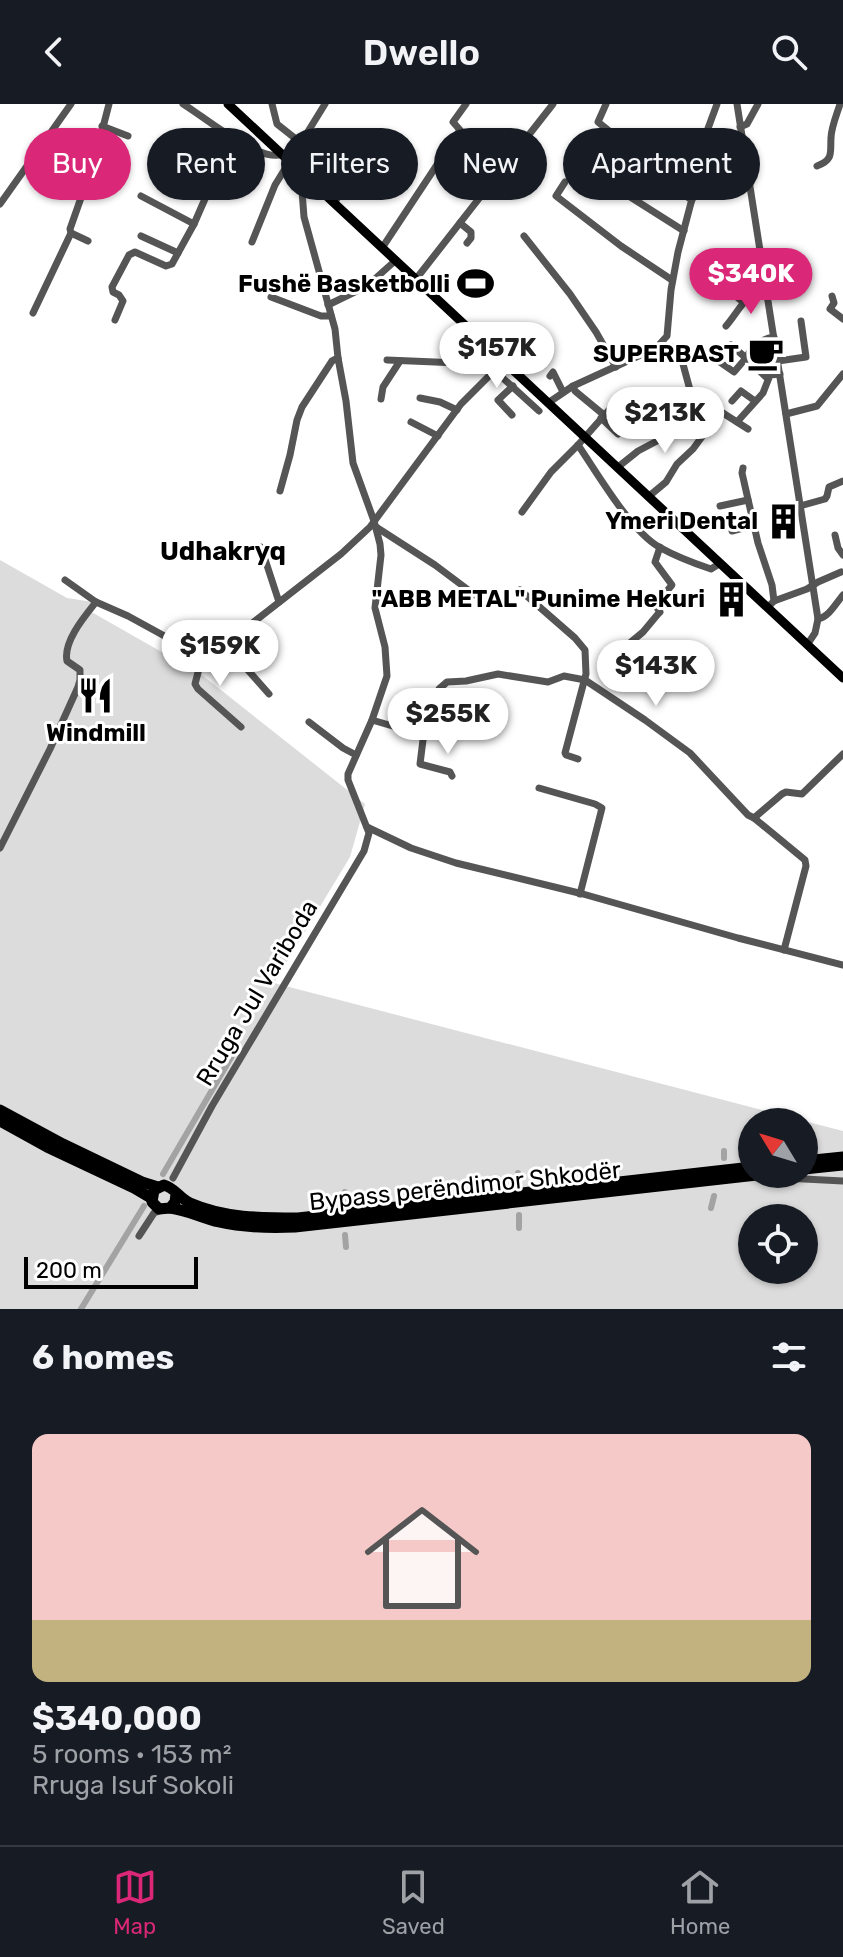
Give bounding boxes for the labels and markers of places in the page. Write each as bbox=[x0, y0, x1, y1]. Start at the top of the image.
pin: $340K bbox=[695, 248, 807, 316]
sports icon: Fushë Basketbolli bbox=[457, 265, 495, 303]
place label: Fushë Basketbolli bbox=[238, 270, 450, 298]
pin: $157K bbox=[441, 322, 553, 390]
cafe icon: SUPERBAST bbox=[746, 335, 784, 373]
place label: SUPERBAST bbox=[593, 340, 739, 368]
pin: $213K bbox=[609, 387, 721, 455]
building icon: Ymeri Dental bbox=[765, 502, 803, 540]
place label: Ymeri Dental bbox=[605, 507, 758, 535]
building icon: "ABB METAL" Punime Hekuri bbox=[712, 580, 750, 618]
place label: "ABB METAL" Punime Hekuri bbox=[372, 585, 705, 613]
pin: $159K bbox=[164, 620, 276, 688]
pin: $143K bbox=[600, 640, 712, 708]
restaurant icon: Windmill bbox=[77, 677, 115, 715]
pin: $255K bbox=[392, 688, 504, 756]
place label: Windmill bbox=[46, 719, 146, 747]

